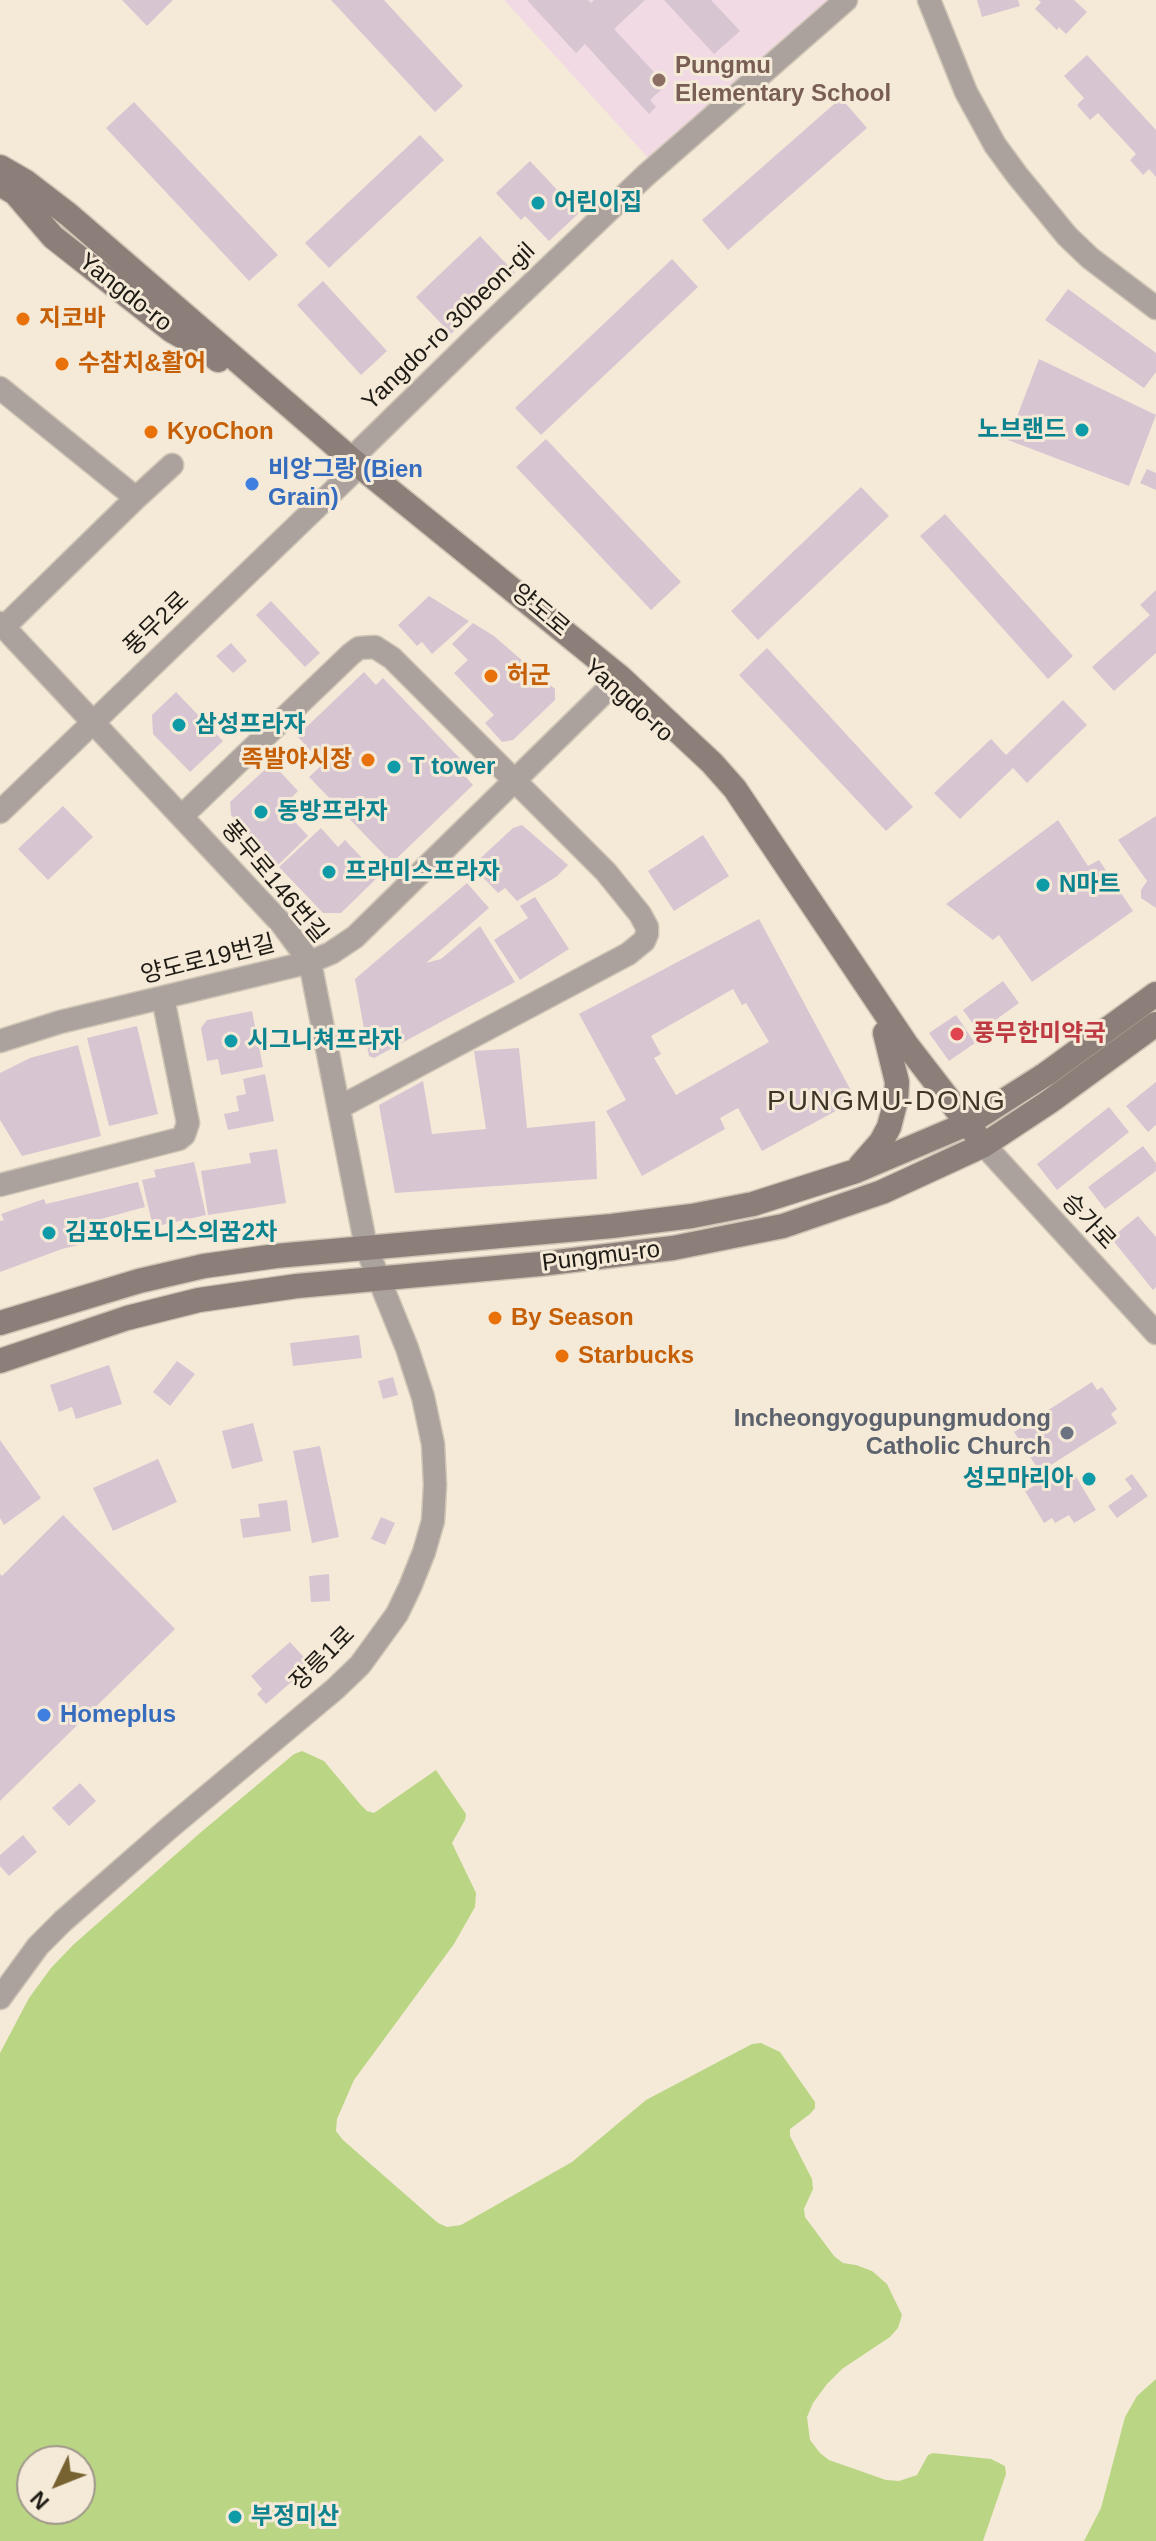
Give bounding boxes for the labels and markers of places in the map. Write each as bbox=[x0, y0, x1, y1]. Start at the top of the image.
place label: Pungmu Elementary School bbox=[675, 52, 891, 108]
marker: Pungmu Elementary School bbox=[650, 71, 668, 89]
place label: 어린이집 bbox=[554, 189, 642, 217]
marker: 어린이집 bbox=[529, 194, 547, 212]
place label: 지코바 bbox=[39, 305, 105, 333]
marker: 지코바 bbox=[14, 310, 32, 328]
place label: 수참치&활어 bbox=[78, 350, 206, 378]
marker: 수참치&활어 bbox=[53, 355, 71, 373]
place label: 노브랜드 bbox=[978, 416, 1066, 444]
place label: KyoChon bbox=[167, 418, 274, 446]
marker: 노브랜드 bbox=[1073, 421, 1091, 439]
marker: KyoChon bbox=[142, 423, 160, 441]
place label: 비앙그랑 (Bien Grain) bbox=[268, 456, 423, 512]
marker: 비앙그랑 (Bien Grain) bbox=[243, 475, 261, 493]
place label: 허군 bbox=[507, 662, 551, 690]
marker: 허군 bbox=[482, 667, 500, 685]
place label: 삼성프라자 bbox=[195, 711, 305, 739]
marker: 삼성프라자 bbox=[170, 716, 188, 734]
place label: 족발야시장 bbox=[242, 746, 352, 774]
marker: 족발야시장 bbox=[359, 751, 377, 769]
place label: T tower bbox=[410, 753, 495, 781]
marker: T tower bbox=[385, 758, 403, 776]
place label: 동방프라자 bbox=[277, 798, 387, 826]
marker: 동방프라자 bbox=[252, 803, 270, 821]
place label: 프라미스프라자 bbox=[345, 858, 500, 886]
marker: 프라미스프라자 bbox=[320, 863, 338, 881]
place label: N마트 bbox=[1059, 871, 1120, 899]
marker: N마트 bbox=[1034, 876, 1052, 894]
place label: 풍무한미약국 bbox=[973, 1020, 1105, 1048]
marker: 풍무한미약국 bbox=[948, 1025, 966, 1043]
place label: 시그니쳐프라자 bbox=[247, 1027, 402, 1055]
marker: 시그니쳐프라자 bbox=[222, 1032, 240, 1050]
place label: 김포아도니스의꿈2차 bbox=[65, 1219, 277, 1247]
marker: 김포아도니스의꿈2차 bbox=[40, 1224, 58, 1242]
place label: By Season bbox=[511, 1304, 634, 1332]
marker: By Season bbox=[486, 1309, 504, 1327]
place label: Starbucks bbox=[578, 1342, 694, 1370]
marker: Starbucks bbox=[553, 1347, 571, 1365]
place label: Incheongyogupungmudong Catholic Church bbox=[734, 1405, 1051, 1461]
marker: Incheongyogupungmudong Catholic Church bbox=[1058, 1424, 1076, 1442]
place label: 성모마리아 bbox=[963, 1465, 1073, 1493]
marker: 성모마리아 bbox=[1080, 1470, 1098, 1488]
place label: Homeplus bbox=[60, 1701, 176, 1729]
marker: Homeplus bbox=[35, 1706, 53, 1724]
place label: 부정미산 bbox=[251, 2503, 339, 2531]
marker: 부정미산 bbox=[226, 2508, 244, 2526]

